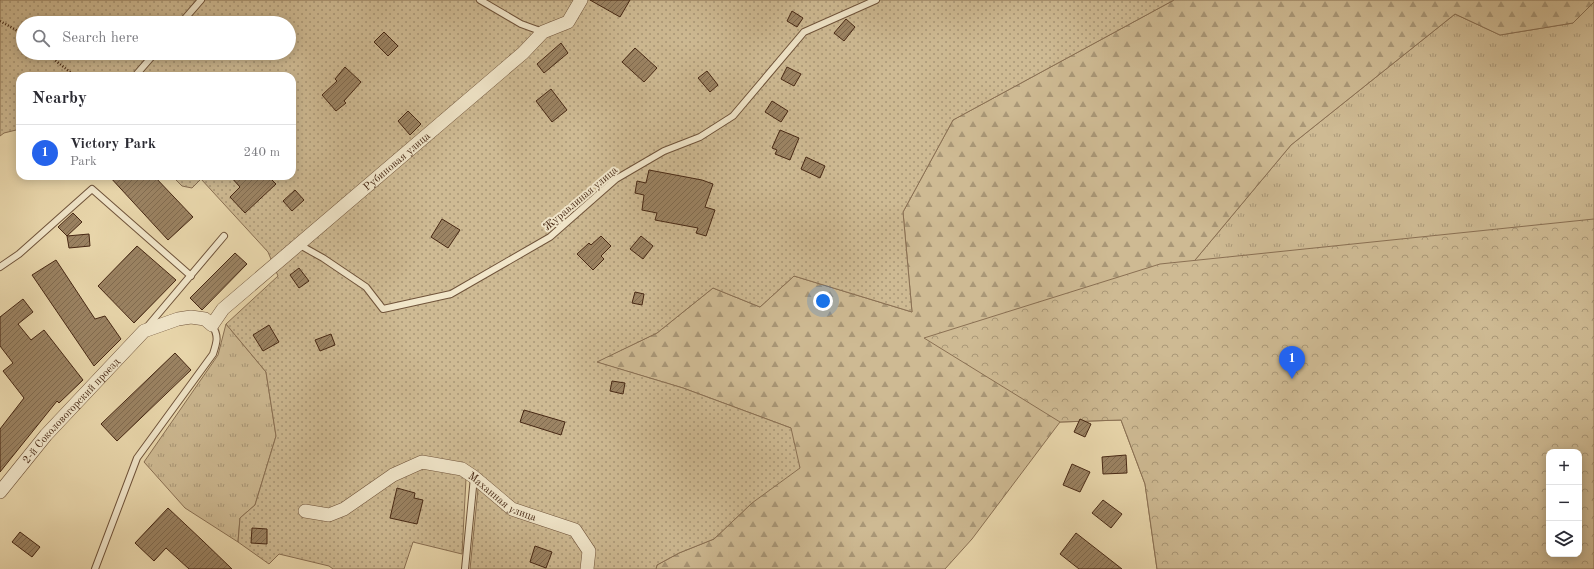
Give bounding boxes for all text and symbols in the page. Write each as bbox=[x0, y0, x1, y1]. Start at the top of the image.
search box bbox=[16, 16, 296, 60]
icon: search bbox=[30, 27, 52, 49]
text: Search here bbox=[62, 31, 139, 46]
text: Nearby bbox=[32, 90, 87, 107]
street label: Рубиновая улица bbox=[362, 130, 433, 194]
text: Victory Park bbox=[70, 137, 156, 152]
text: 1 bbox=[41, 146, 49, 159]
text: 240 m bbox=[243, 146, 280, 159]
text: Park bbox=[70, 155, 97, 168]
street label: Журавлиная улица bbox=[542, 165, 621, 233]
your location bbox=[813, 291, 833, 311]
pin: 1 bbox=[1279, 346, 1305, 379]
street label: 2-й Соколовогорский проезд bbox=[21, 356, 123, 466]
map controls bbox=[1546, 449, 1582, 557]
button: + bbox=[1546, 449, 1582, 485]
street label: Маханная улица bbox=[466, 471, 538, 524]
button: − bbox=[1546, 485, 1582, 521]
button: layers bbox=[1546, 521, 1582, 557]

